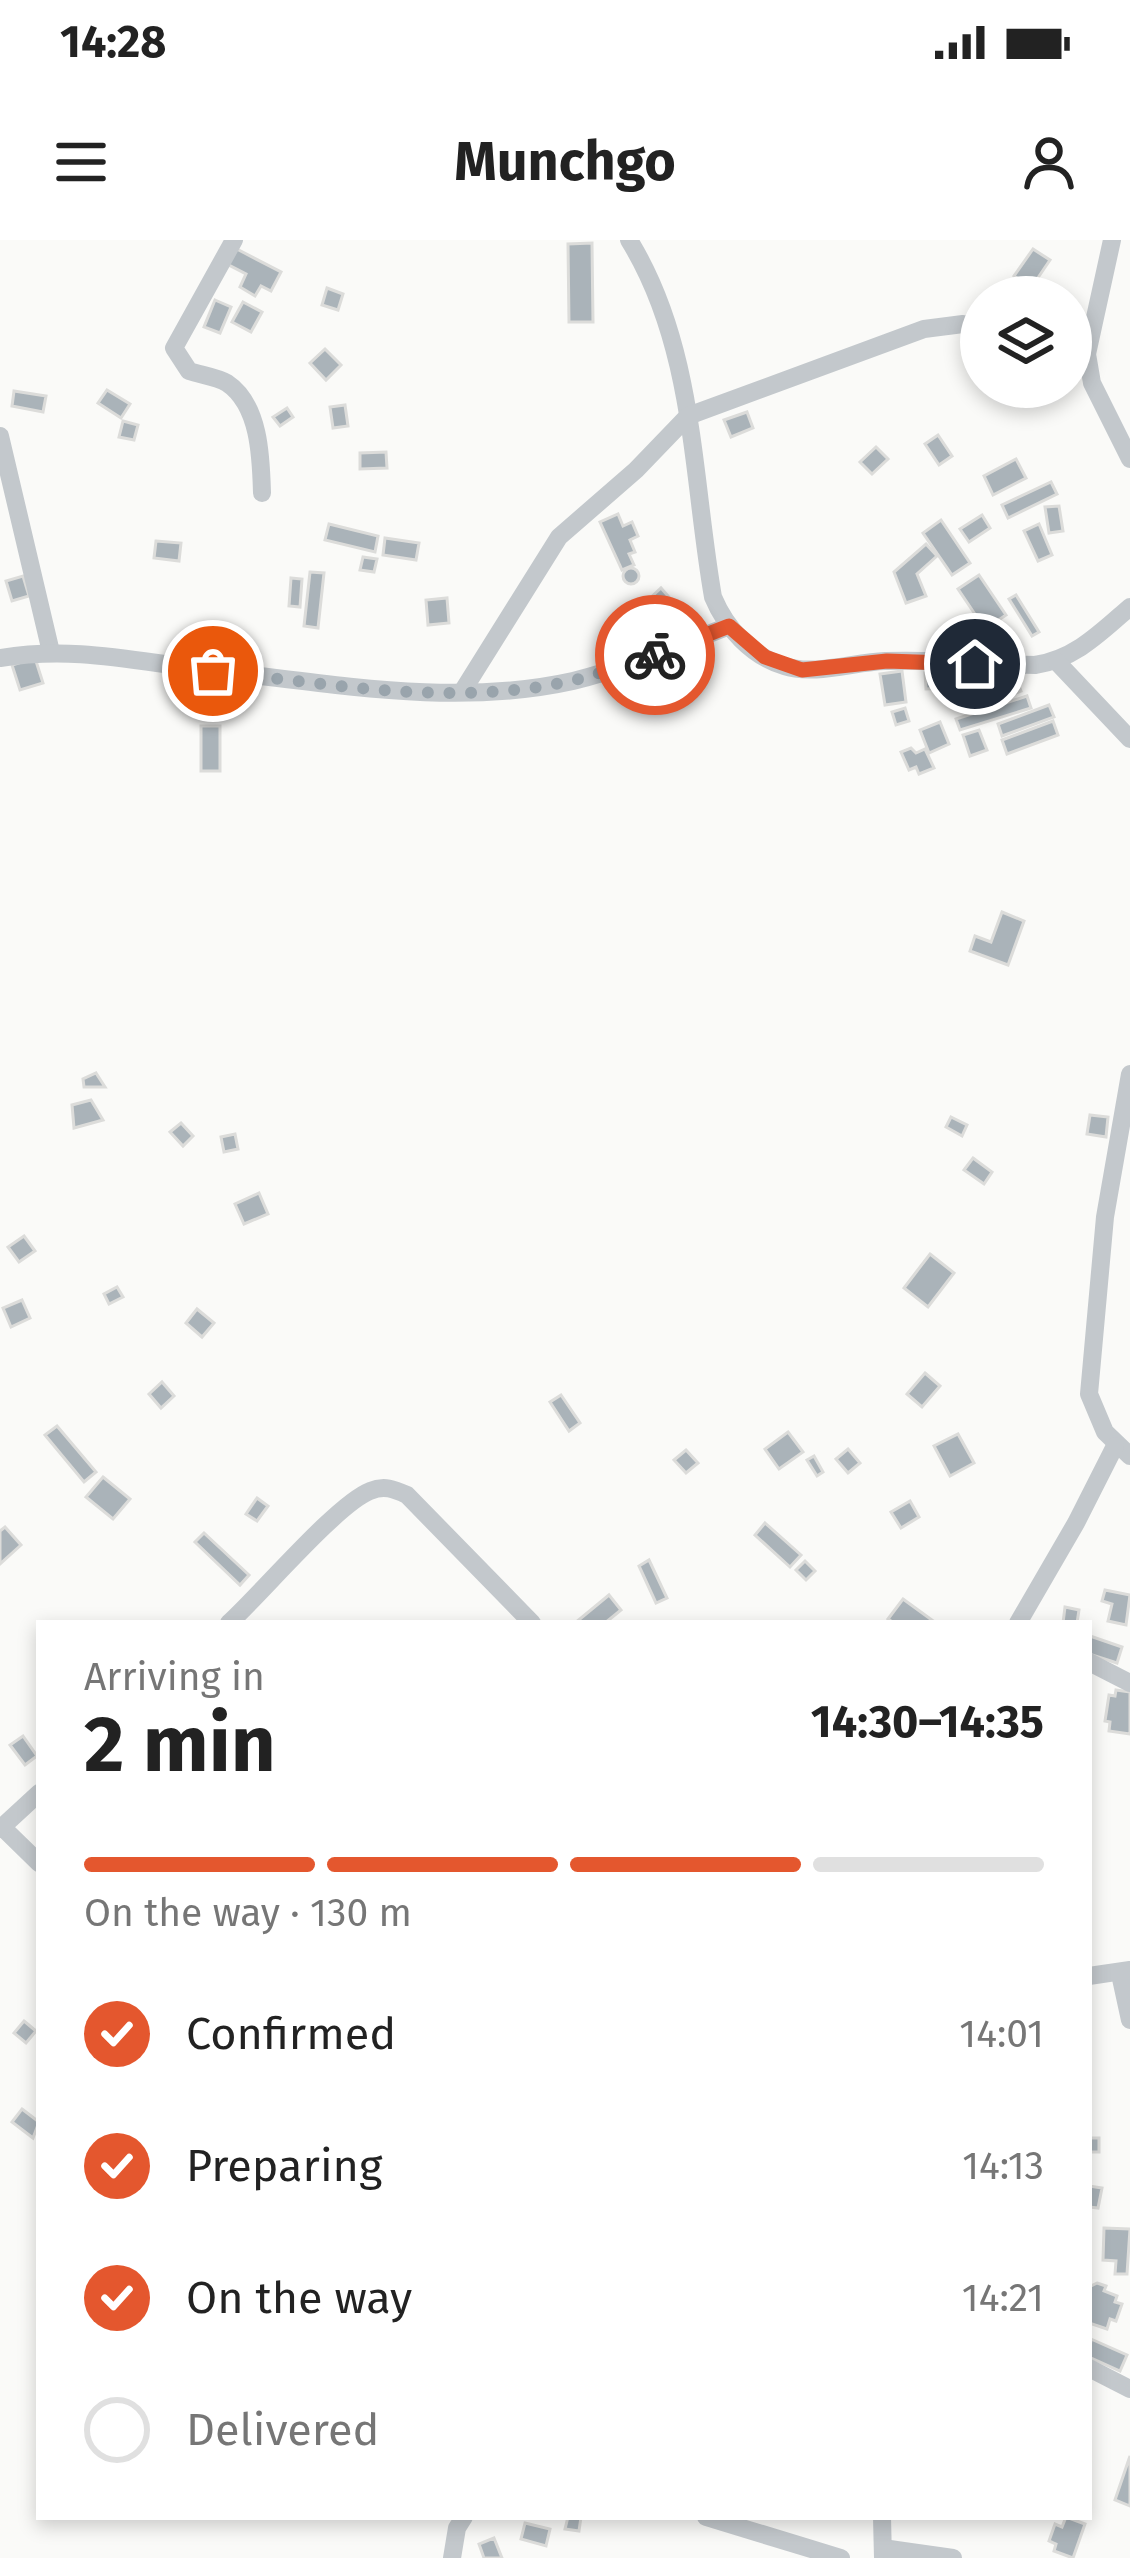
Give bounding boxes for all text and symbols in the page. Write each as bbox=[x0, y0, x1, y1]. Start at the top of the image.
text: 14:28 bbox=[60, 15, 167, 69]
icon: menu bbox=[48, 129, 114, 195]
icon: person bbox=[1016, 129, 1082, 195]
text: Munchgo bbox=[454, 130, 676, 194]
map controls bbox=[960, 276, 1092, 408]
button: layers bbox=[960, 276, 1092, 408]
courier bbox=[595, 595, 715, 715]
pin bbox=[924, 613, 1026, 715]
pin bbox=[162, 620, 264, 722]
icon: bike bbox=[622, 622, 688, 688]
icon: home bbox=[942, 631, 1008, 697]
icon: bag bbox=[180, 638, 246, 704]
text: Arriving in bbox=[84, 1654, 265, 1700]
text: 14:30–14:35 bbox=[811, 1695, 1044, 1749]
text: 2 min bbox=[84, 1698, 276, 1792]
text: On the way · 130 m bbox=[84, 1890, 412, 1936]
icon: check bbox=[84, 2001, 150, 2067]
text: Confirmed bbox=[186, 2007, 396, 2061]
text: 14:01 bbox=[959, 2011, 1044, 2057]
icon: check bbox=[84, 2133, 150, 2199]
text: Preparing bbox=[186, 2139, 382, 2193]
text: 14:13 bbox=[962, 2143, 1044, 2189]
icon: check bbox=[84, 2265, 150, 2331]
text: On the way bbox=[186, 2271, 412, 2325]
text: 14:21 bbox=[962, 2275, 1044, 2321]
text: Delivered bbox=[186, 2403, 379, 2457]

